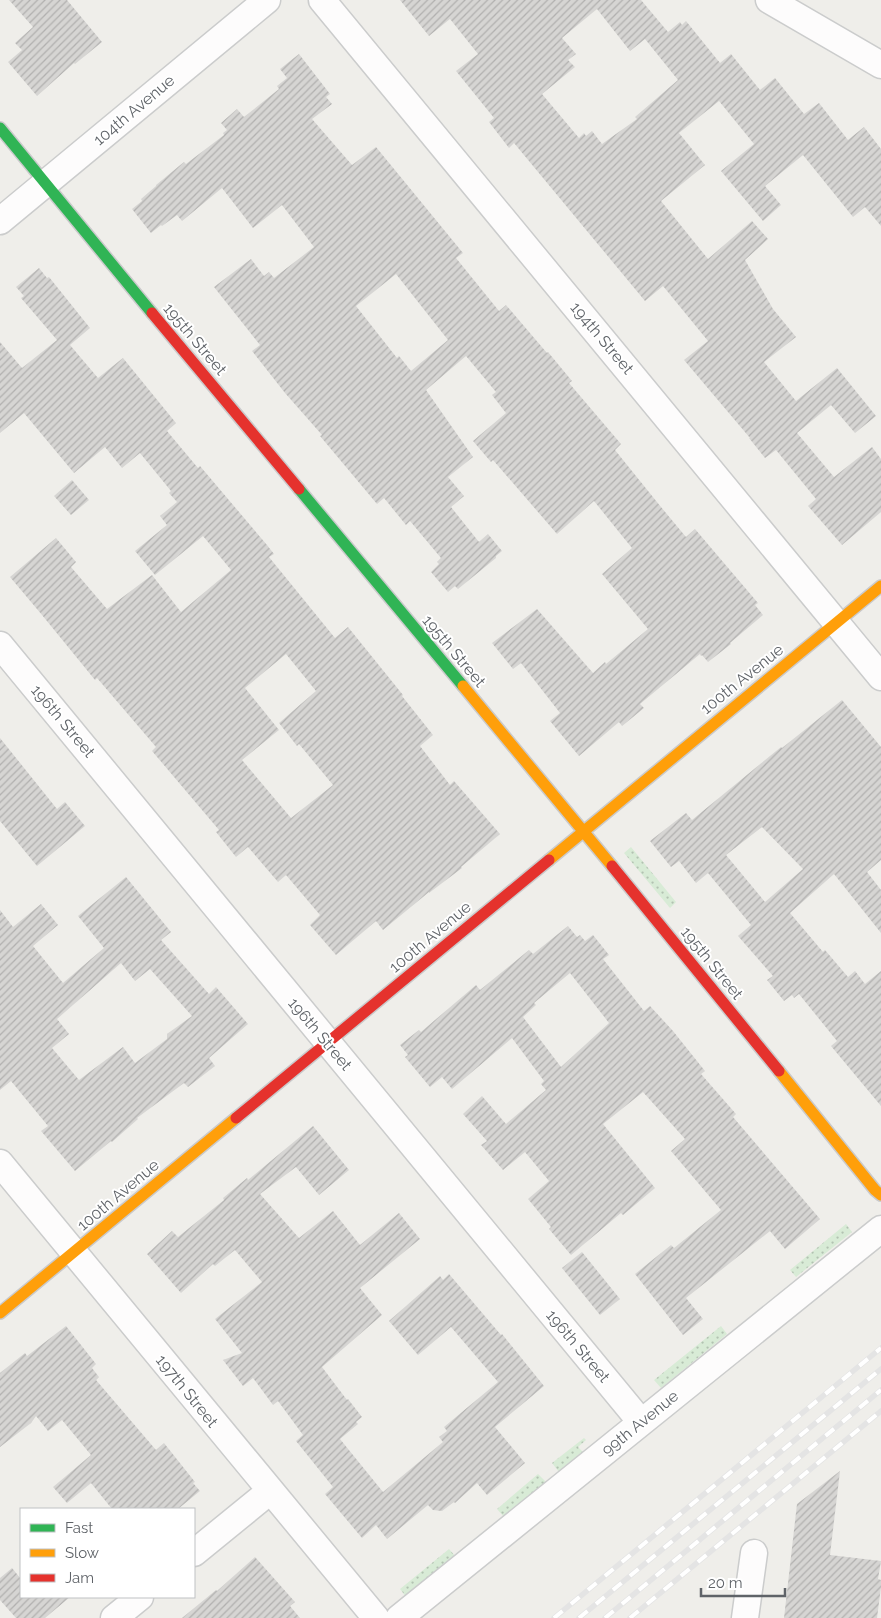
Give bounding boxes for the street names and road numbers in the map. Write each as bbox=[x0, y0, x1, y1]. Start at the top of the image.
street label: 104th Avenue bbox=[90, 71, 178, 149]
street label: 194th Street bbox=[566, 298, 638, 378]
street label: 195th Street bbox=[159, 299, 231, 379]
street label: 195th Street bbox=[418, 611, 490, 691]
street label: 100th Avenue bbox=[697, 640, 787, 718]
street label: 196th Street bbox=[27, 681, 99, 762]
street label: 100th Avenue bbox=[385, 897, 475, 977]
street label: 195th Street bbox=[677, 923, 747, 1004]
street label: 196th Street bbox=[284, 994, 356, 1075]
street label: 100th Avenue bbox=[73, 1155, 163, 1235]
street label: 196th Street bbox=[542, 1306, 614, 1387]
street label: 197th Street bbox=[152, 1351, 222, 1432]
street label: 99th Avenue bbox=[598, 1386, 682, 1460]

